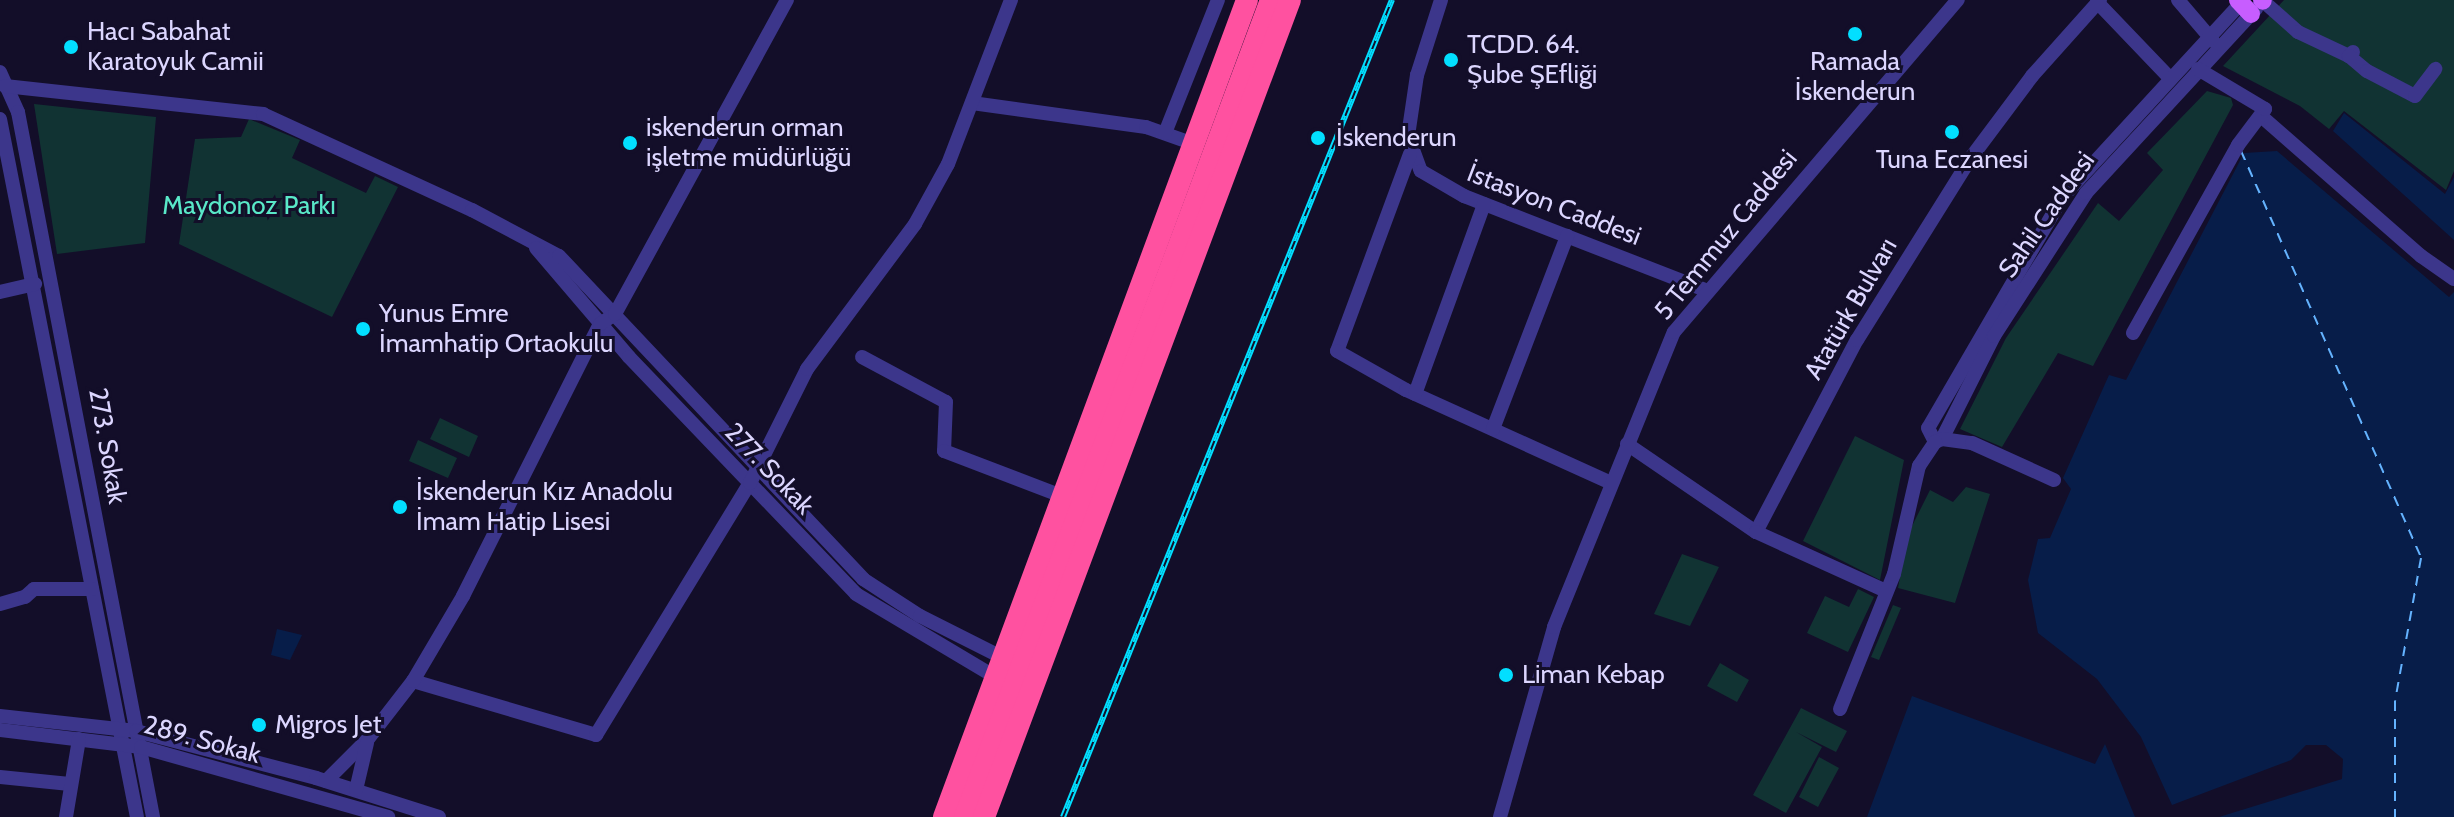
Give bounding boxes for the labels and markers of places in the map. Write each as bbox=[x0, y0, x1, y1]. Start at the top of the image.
place label: Hacı Sabahat Karatoyuk Camii bbox=[87, 16, 264, 78]
marker: Ramada İskenderun bbox=[1846, 25, 1864, 43]
place label: TCDD. 64. Şube ŞEfliği bbox=[1467, 29, 1597, 90]
marker: Hacı Sabahat Karatoyuk Camii bbox=[62, 38, 80, 56]
place label: Ramada İskenderun bbox=[1795, 46, 1915, 108]
marker: TCDD. 64. Şube ŞEfliği bbox=[1442, 51, 1460, 69]
place label: iskenderun orman işletme müdürlüğü bbox=[646, 112, 851, 174]
place label: İskenderun bbox=[1336, 122, 1456, 154]
marker: Tuna Eczanesi bbox=[1943, 123, 1961, 141]
marker: İskenderun bbox=[1307, 127, 1329, 149]
marker: iskenderun orman işletme müdürlüğü bbox=[621, 134, 639, 152]
place label: Tuna Eczanesi bbox=[1876, 144, 2028, 176]
place label: Yunus Emre İmamhatip Ortaokulu bbox=[379, 298, 613, 360]
marker: Yunus Emre İmamhatip Ortaokulu bbox=[354, 320, 372, 338]
place label: İskenderun Kız Anadolu İmam Hatip Lisesi bbox=[416, 476, 673, 538]
marker: İskenderun Kız Anadolu İmam Hatip Lisesi bbox=[391, 498, 409, 516]
place label: Liman Kebap bbox=[1522, 659, 1665, 691]
marker: Liman Kebap bbox=[1497, 666, 1515, 684]
place label: Migros Jet bbox=[275, 709, 381, 741]
marker: Migros Jet bbox=[250, 716, 268, 734]

